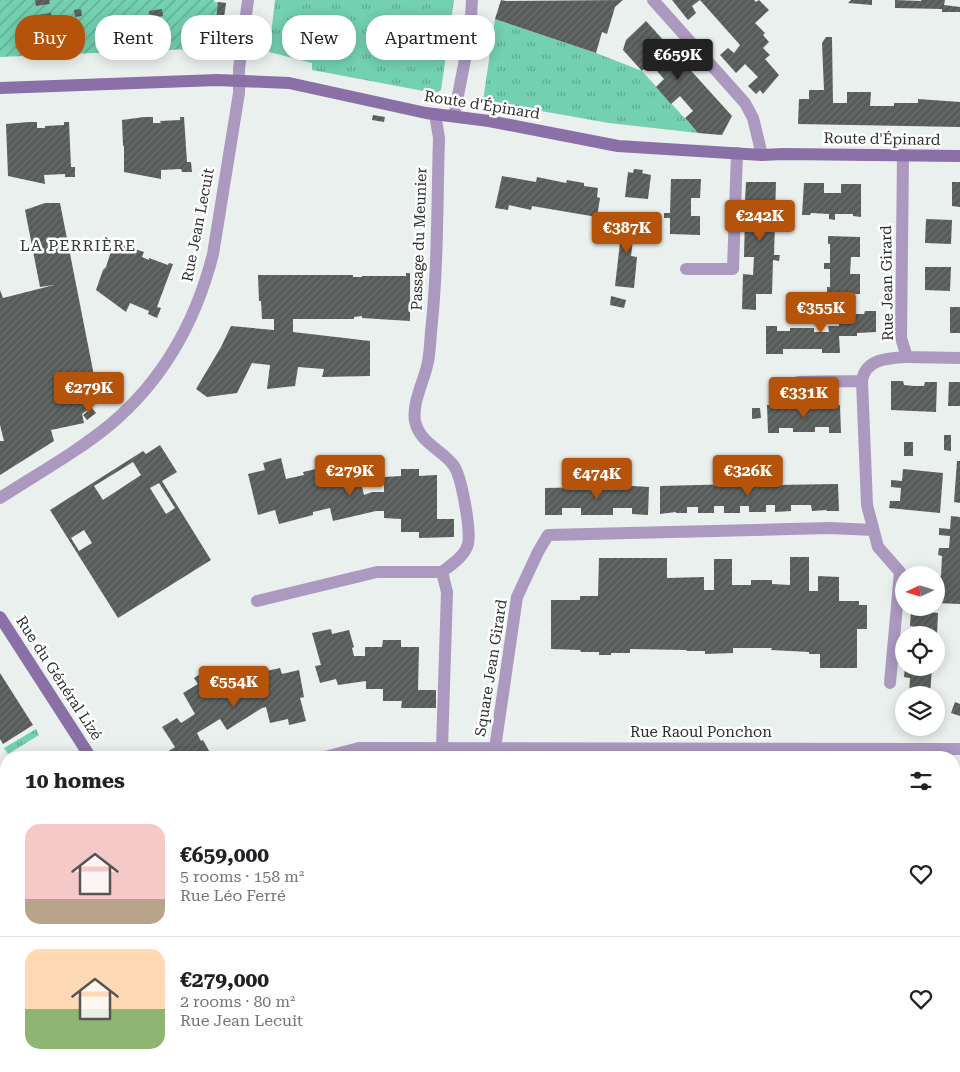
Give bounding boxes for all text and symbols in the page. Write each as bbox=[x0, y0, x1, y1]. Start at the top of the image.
chip: Buy bbox=[15, 15, 85, 60]
chip: Rent bbox=[95, 15, 171, 60]
chip: Filters bbox=[181, 15, 272, 60]
chip: New bbox=[282, 15, 356, 60]
chip: Apartment bbox=[366, 15, 495, 60]
pin: €659K bbox=[643, 38, 713, 81]
text: €659K bbox=[654, 45, 702, 64]
street label: Route d'Épinard bbox=[423, 87, 541, 123]
street label: Route d'Épinard bbox=[823, 129, 941, 149]
street label: Rue Jean Lecuit bbox=[178, 166, 218, 283]
street label: Passage du Meunier bbox=[408, 167, 430, 311]
pin: €242K bbox=[725, 200, 795, 242]
text: €242K bbox=[736, 206, 784, 225]
pin: €387K bbox=[592, 212, 662, 254]
text: €387K bbox=[603, 218, 651, 237]
street label: Rue Jean Girard bbox=[877, 225, 897, 341]
district label: LA PERRIÈRE bbox=[20, 236, 136, 255]
pin: €355K bbox=[786, 292, 856, 334]
text: €355K bbox=[797, 298, 845, 317]
pin: €279K bbox=[54, 372, 124, 414]
pin: €331K bbox=[769, 376, 839, 419]
text: €279K bbox=[65, 378, 113, 397]
text: €331K bbox=[780, 383, 828, 402]
pin: €279K bbox=[315, 454, 385, 497]
pin: €326K bbox=[713, 454, 783, 497]
pin: €474K bbox=[562, 458, 632, 500]
text: €279K bbox=[326, 461, 374, 480]
text: €326K bbox=[724, 461, 772, 480]
text: €474K bbox=[573, 464, 621, 483]
north arrow bbox=[895, 566, 945, 616]
map controls bbox=[895, 566, 945, 736]
street label: Square Jean Girard bbox=[471, 598, 511, 738]
street label: Rue du Général Lizé bbox=[12, 613, 106, 743]
button: locate bbox=[895, 626, 945, 676]
pin: €554K bbox=[199, 666, 269, 708]
text: €554K bbox=[210, 672, 258, 691]
button: layers bbox=[895, 686, 945, 736]
street label: Rue Raoul Ponchon bbox=[630, 723, 772, 741]
icon: filters bbox=[907, 767, 935, 795]
text: 10 homes bbox=[25, 769, 125, 793]
text: €659,000 bbox=[180, 843, 269, 867]
icon: home bbox=[65, 844, 125, 904]
icon: heart bbox=[907, 860, 935, 888]
text: 5 rooms · 158 m² bbox=[180, 867, 304, 886]
text: Rue Léo Ferré bbox=[180, 886, 286, 905]
text: €279,000 bbox=[180, 968, 269, 992]
icon: home bbox=[65, 969, 125, 1029]
icon: heart bbox=[907, 985, 935, 1013]
text: 2 rooms · 80 m² bbox=[180, 992, 295, 1011]
text: Rue Jean Lecuit bbox=[180, 1011, 303, 1030]

